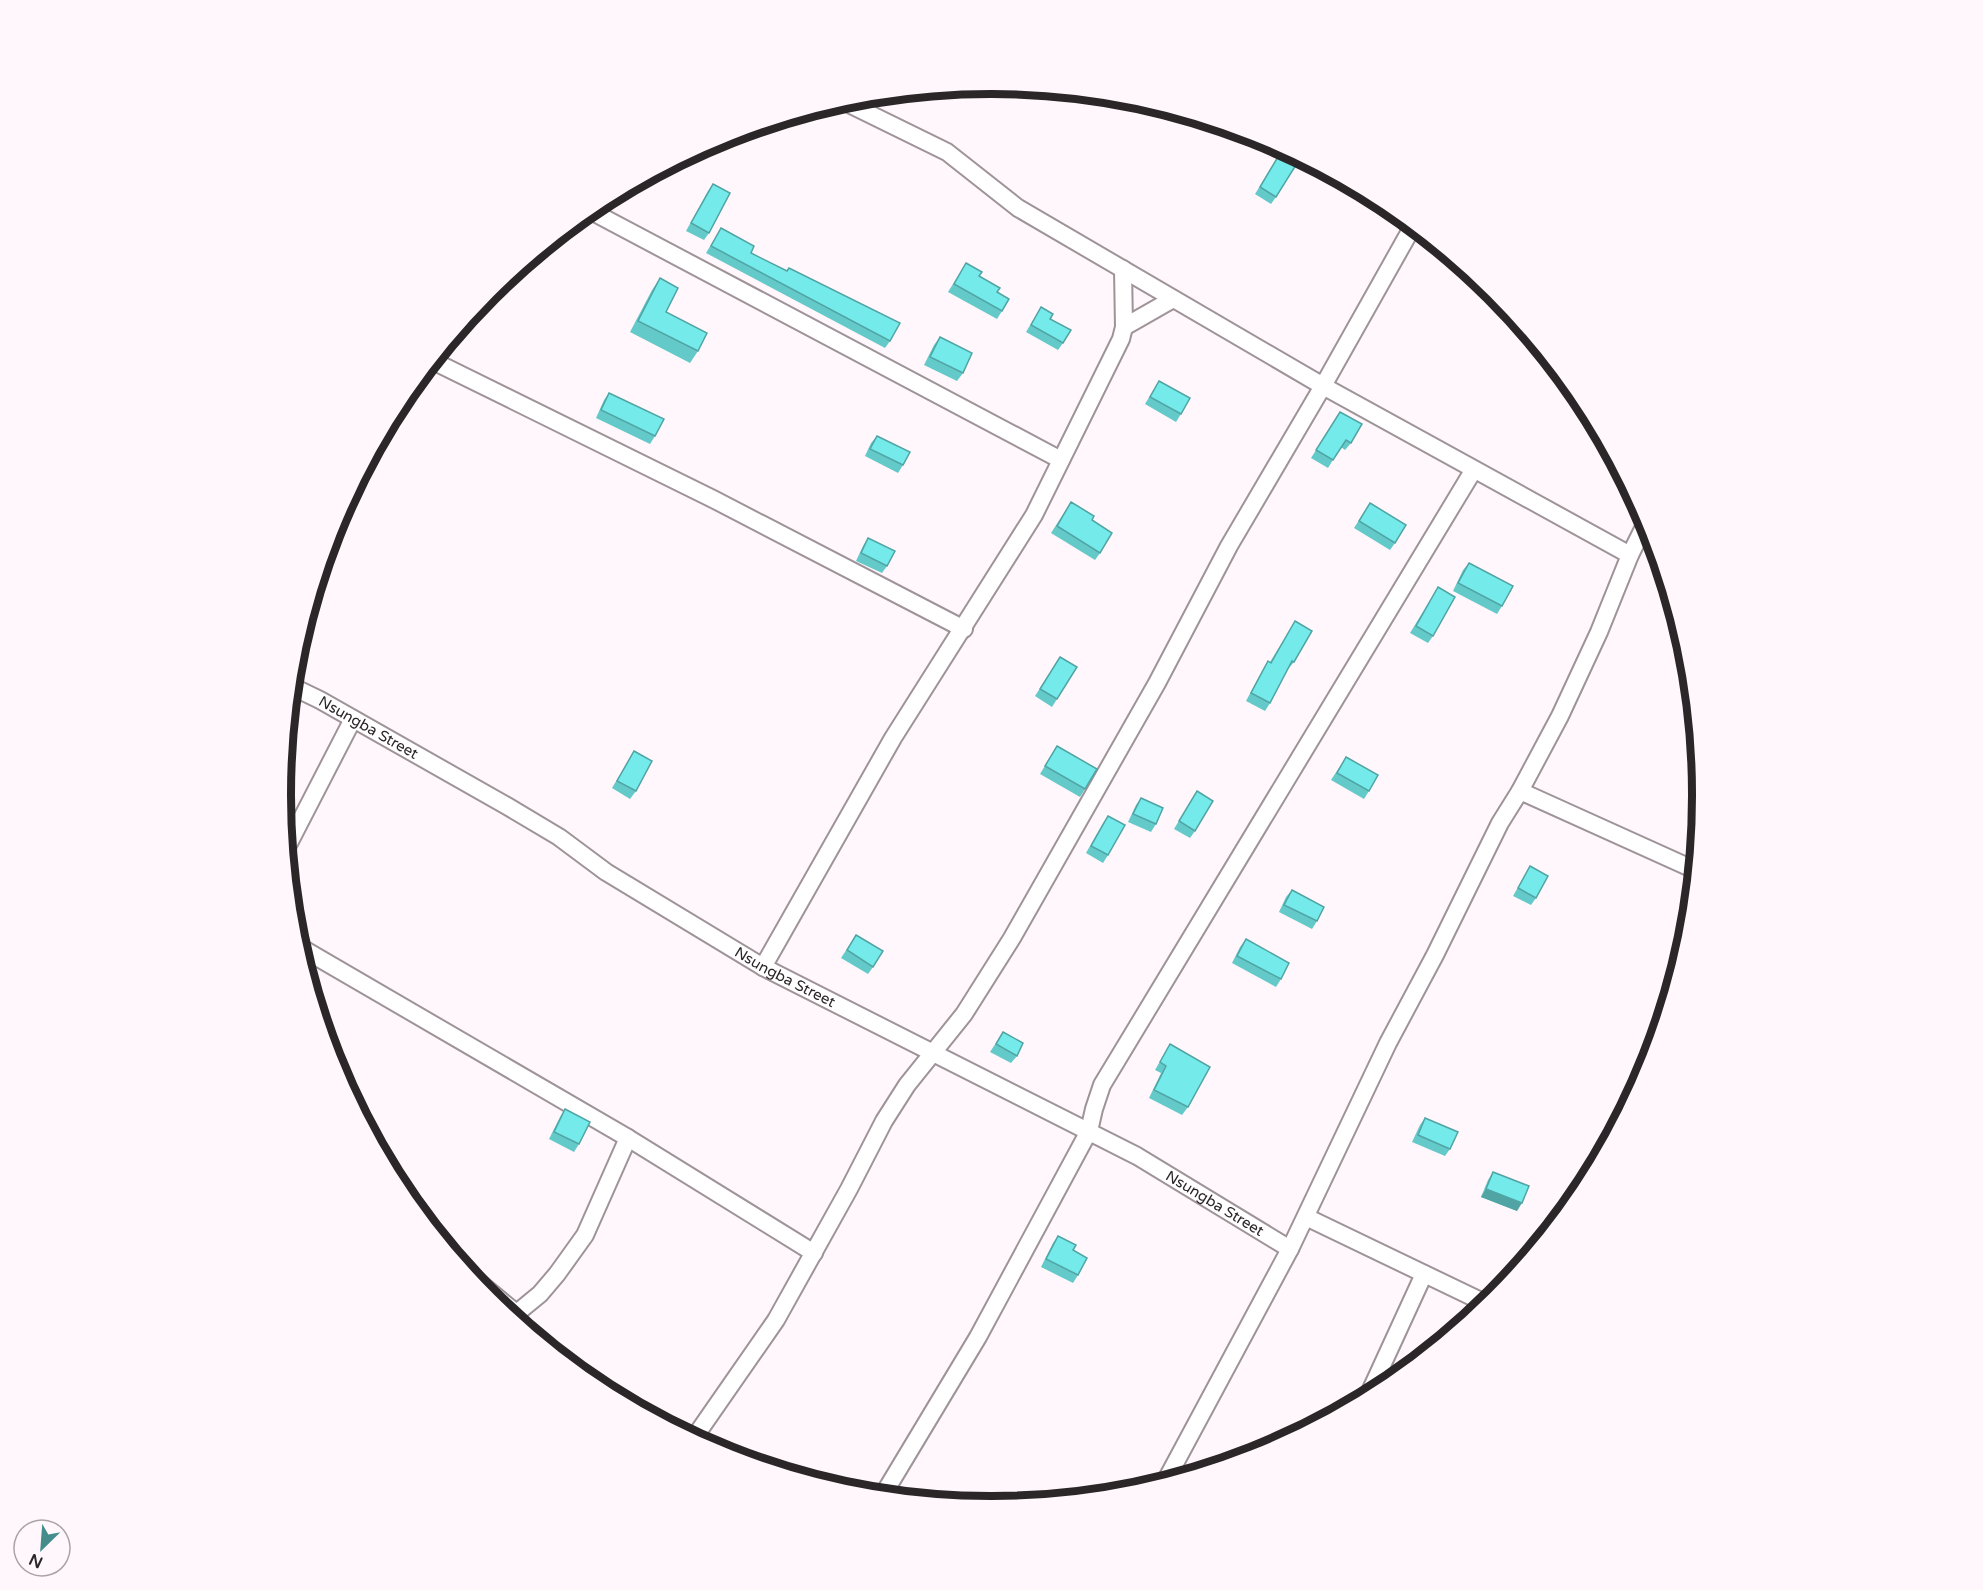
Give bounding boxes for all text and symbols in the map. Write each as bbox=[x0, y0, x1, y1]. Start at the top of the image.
street label: Nsungba Street bbox=[316, 692, 422, 763]
street label: Nsungba Street bbox=[731, 943, 839, 1011]
street label: Nsungba Street bbox=[1163, 1167, 1267, 1240]
north arrow bbox=[12, 1518, 72, 1578]
text: N bbox=[26, 1549, 46, 1572]

